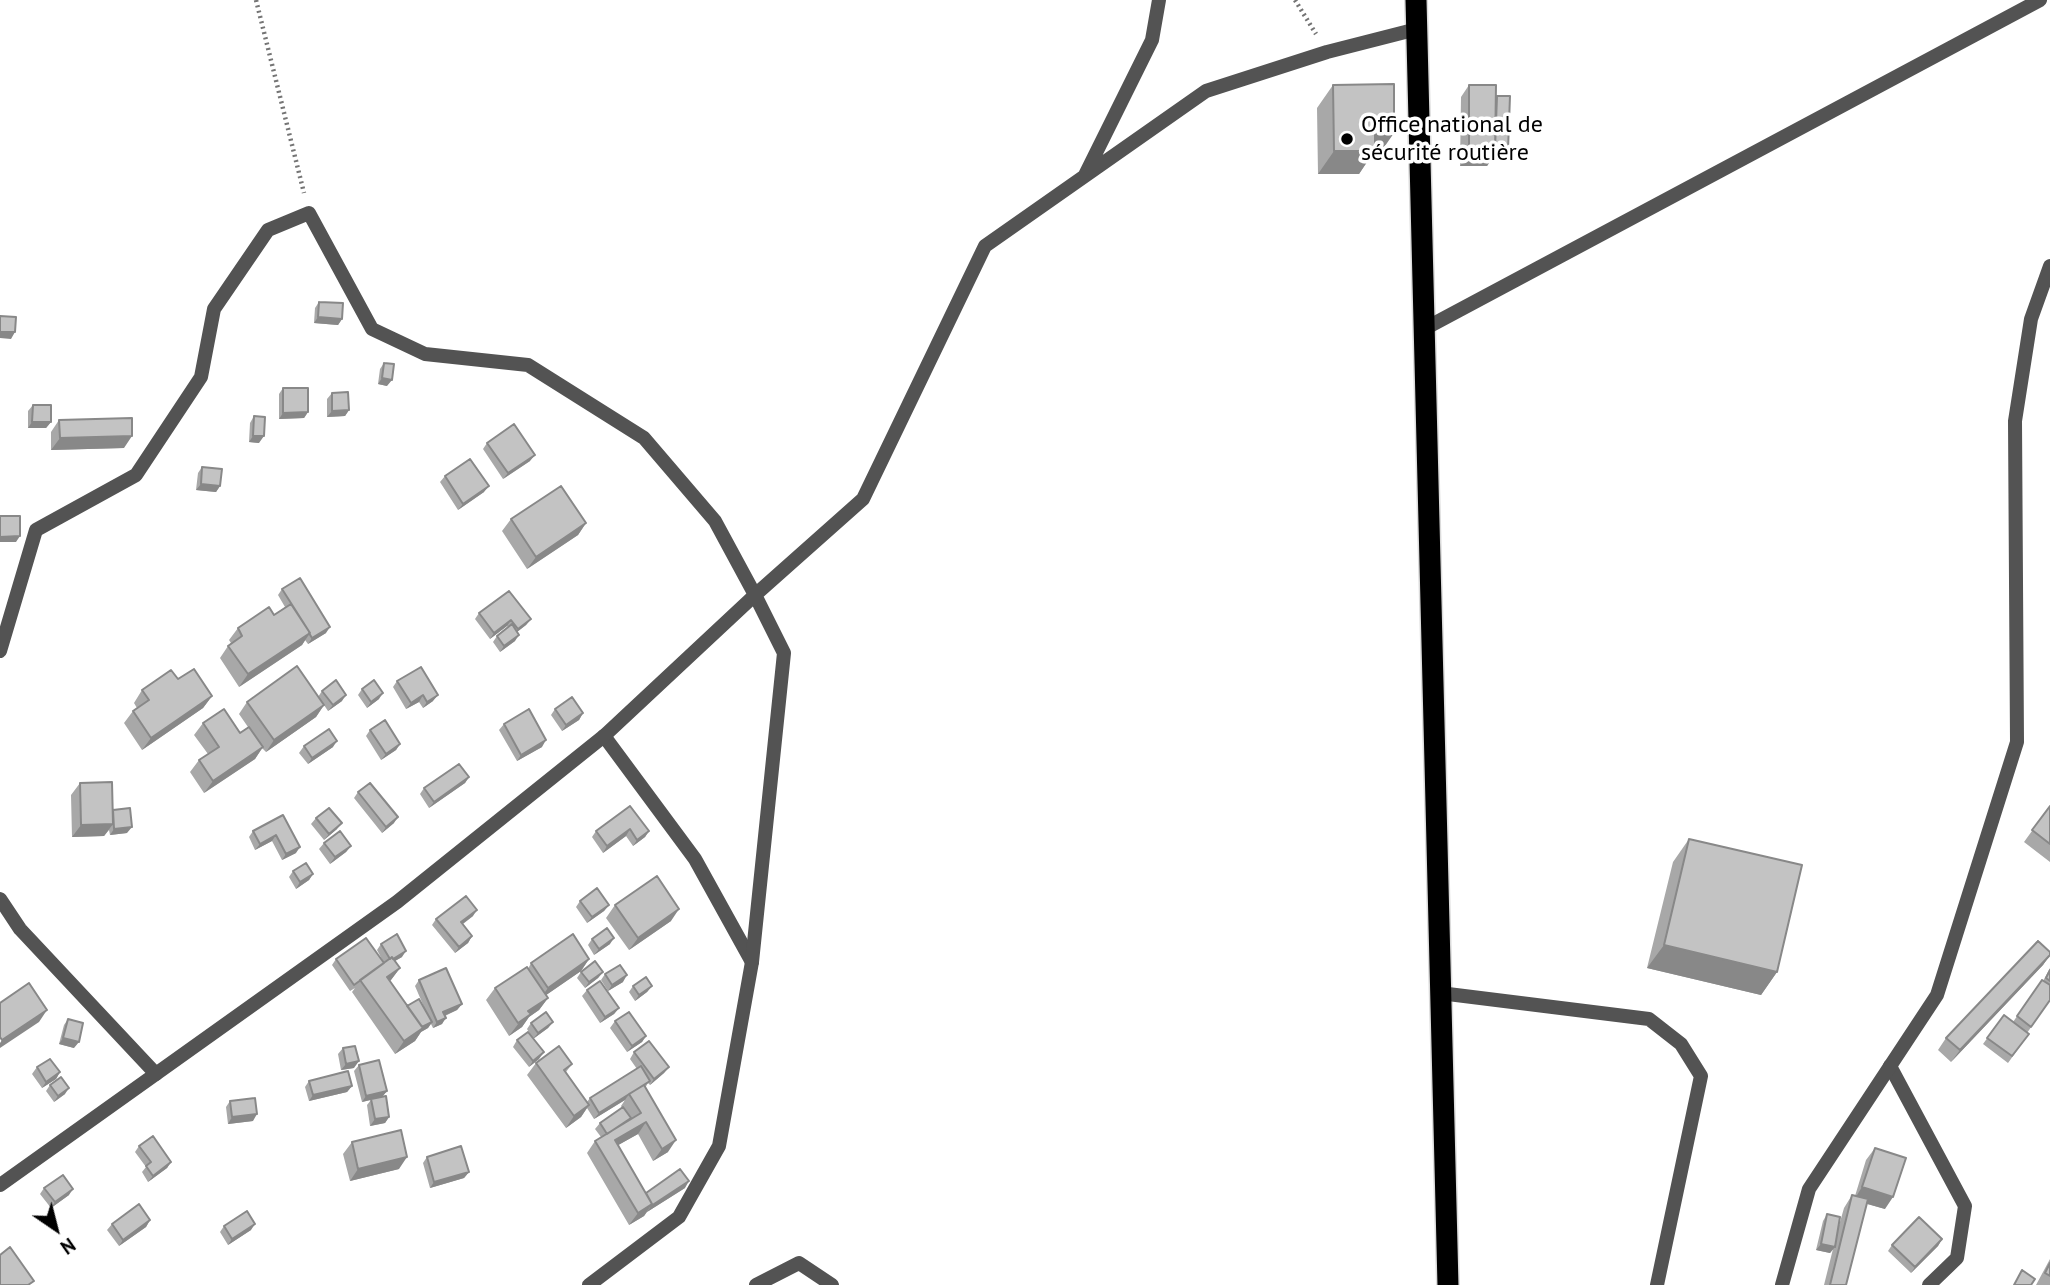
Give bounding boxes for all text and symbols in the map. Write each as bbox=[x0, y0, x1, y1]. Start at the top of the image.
place label: Office national de sécurité routière bbox=[1361, 111, 1543, 167]
marker: Office national de sécurité routière bbox=[1339, 131, 1355, 147]
north arrow bbox=[21, 1194, 91, 1264]
text: N bbox=[56, 1233, 80, 1260]

